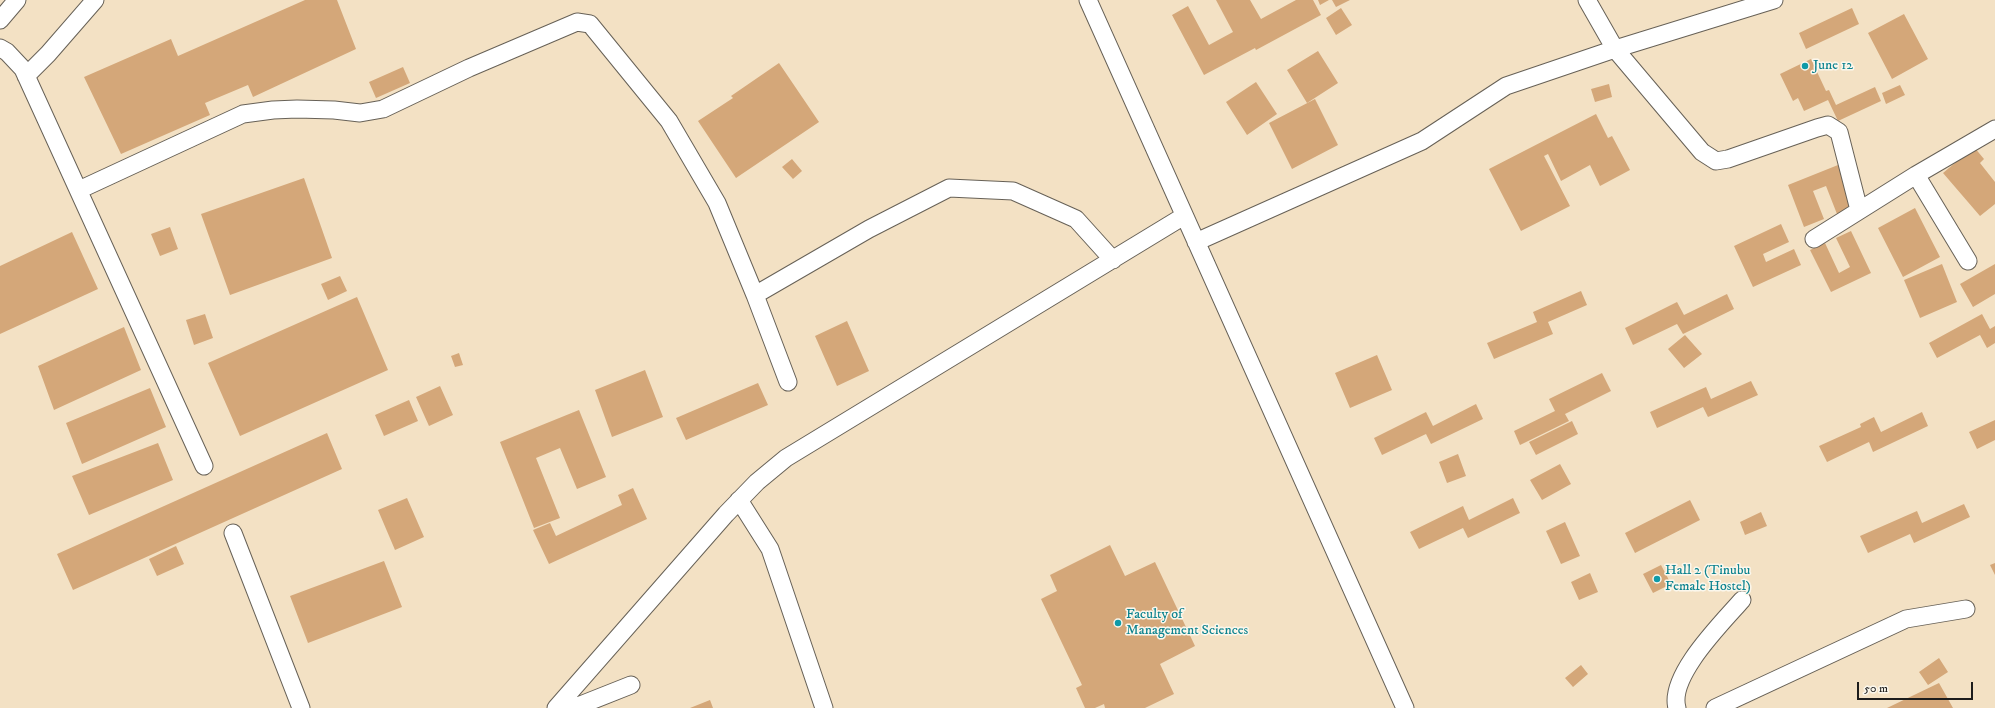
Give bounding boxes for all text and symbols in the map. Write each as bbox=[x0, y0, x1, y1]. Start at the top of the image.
place label: June 12 bbox=[1813, 58, 1853, 74]
marker: June 12 bbox=[1800, 61, 1810, 71]
place label: Hall 2 (Tinubu Female Hostel) bbox=[1665, 563, 1751, 596]
marker: Hall 2 (Tinubu Female Hostel) bbox=[1652, 574, 1662, 584]
place label: Faculty of Management Sciences bbox=[1126, 607, 1248, 640]
marker: Faculty of Management Sciences bbox=[1113, 618, 1123, 628]
scale bar bbox=[1859, 674, 1975, 700]
text: 50 m bbox=[1864, 681, 1888, 696]

